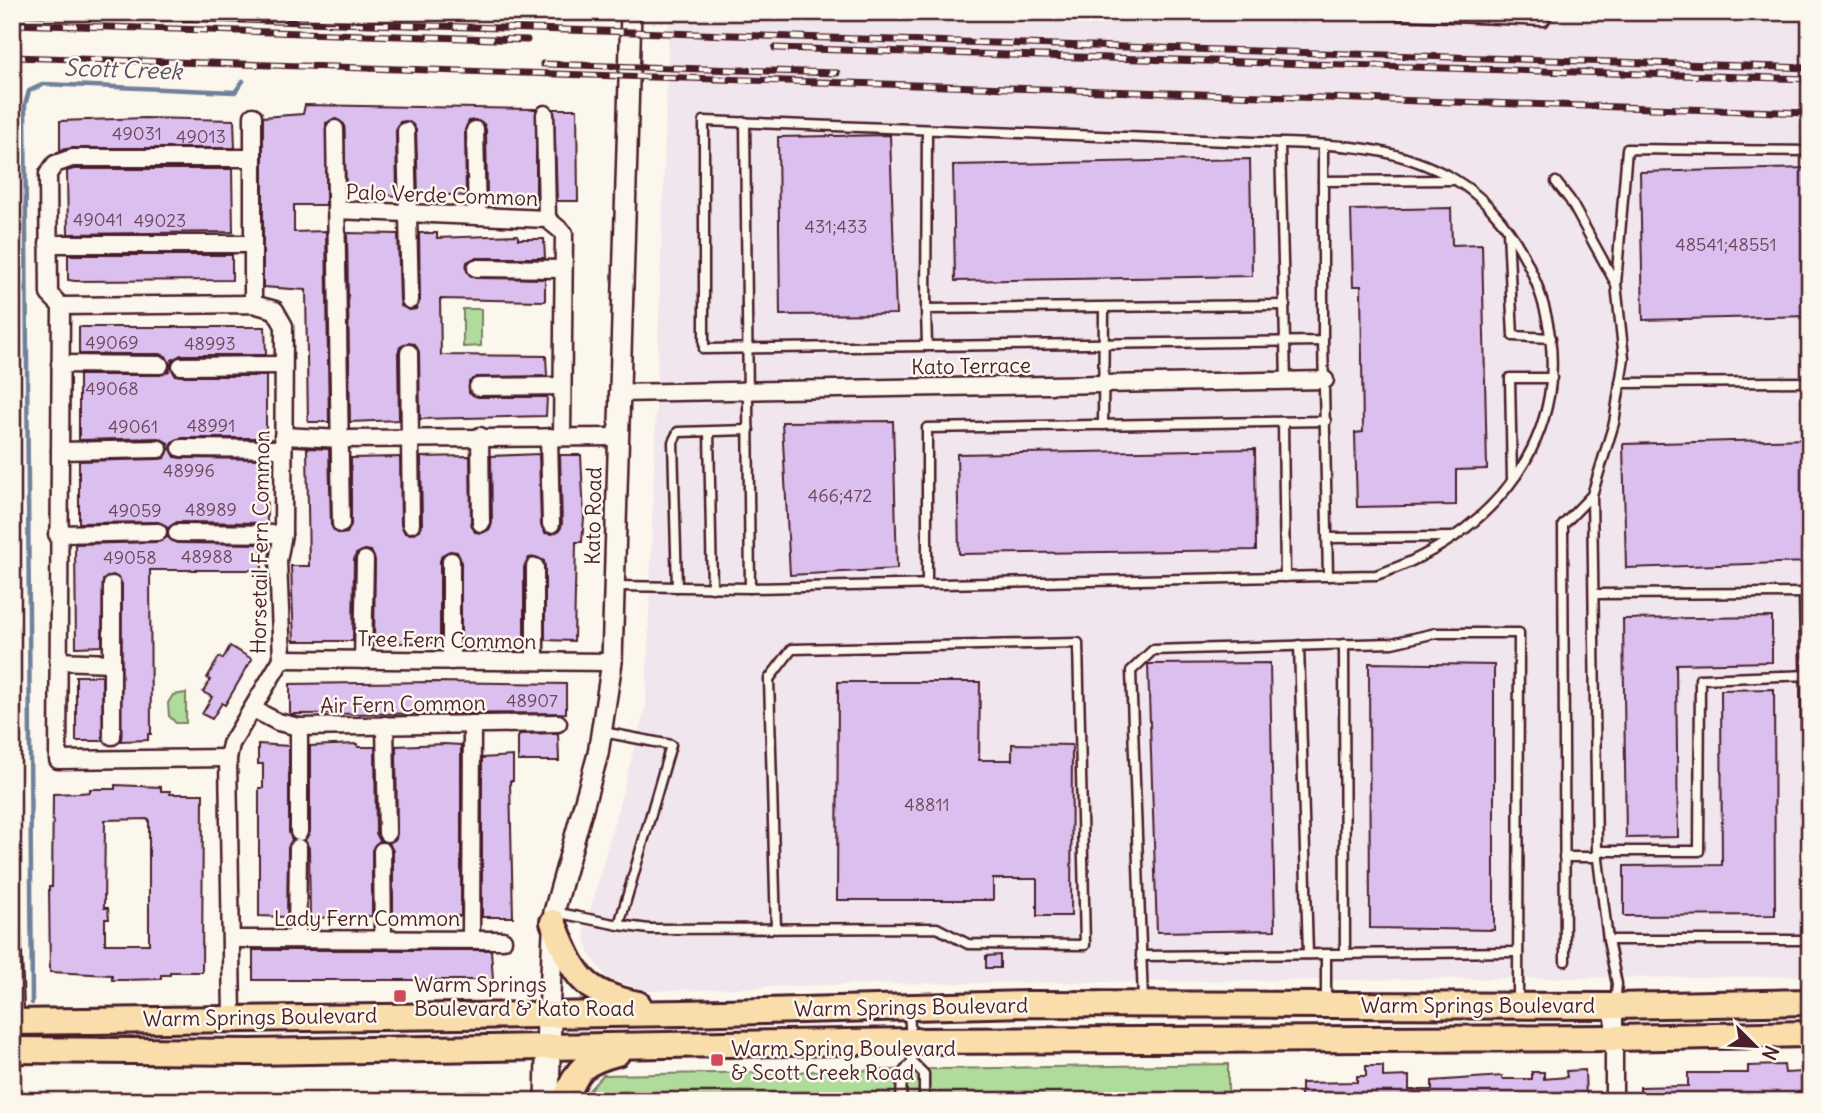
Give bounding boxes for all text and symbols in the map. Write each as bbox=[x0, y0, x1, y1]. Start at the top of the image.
water label: Scott Creek bbox=[63, 52, 184, 86]
house number: 49031 bbox=[112, 122, 162, 145]
house number: 49013 bbox=[176, 125, 226, 148]
street label: Palo Verde Common bbox=[345, 178, 539, 212]
house number: 49041 bbox=[73, 208, 123, 231]
house number: 49023 bbox=[134, 209, 186, 232]
house number: 431;433 bbox=[805, 215, 867, 238]
house number: 48541;48551 bbox=[1675, 233, 1777, 256]
house number: 49069 bbox=[85, 331, 139, 354]
house number: 48993 bbox=[184, 332, 236, 355]
street label: Kato Terrace bbox=[911, 351, 1031, 381]
house number: 49068 bbox=[85, 377, 139, 400]
house number: 48991 bbox=[187, 414, 235, 437]
house number: 49061 bbox=[108, 415, 158, 438]
street label: Horsetail Fern Common bbox=[245, 430, 275, 654]
house number: 48996 bbox=[163, 459, 215, 482]
street label: Kato Road bbox=[579, 467, 607, 565]
house number: 466;472 bbox=[808, 484, 872, 507]
house number: 48989 bbox=[185, 498, 237, 521]
house number: 49059 bbox=[108, 499, 162, 522]
house number: 48988 bbox=[181, 545, 233, 568]
house number: 49058 bbox=[103, 546, 157, 569]
street label: Tree Fern Common bbox=[357, 625, 537, 655]
street label: Air Fern Common bbox=[320, 689, 486, 719]
house number: 48907 bbox=[506, 689, 558, 712]
house number: 48811 bbox=[904, 793, 950, 816]
street label: Lady Fern Common bbox=[274, 905, 460, 932]
place label: Warm Springs Boulevard & Kato Road bbox=[414, 971, 635, 1022]
marker: Warm Springs Boulevard & Kato Road bbox=[392, 988, 408, 1004]
street label: Warm Springs Boulevard bbox=[794, 991, 1028, 1023]
street label: Warm Springs Boulevard bbox=[1361, 992, 1595, 1019]
street label: Warm Springs Boulevard bbox=[143, 1001, 377, 1033]
north arrow bbox=[1720, 1012, 1790, 1082]
place label: Warm Spring Boulevard & Scott Creek Road bbox=[731, 1035, 956, 1086]
text: N bbox=[1757, 1042, 1784, 1064]
marker: Warm Spring Boulevard & Scott Creek Road bbox=[709, 1052, 725, 1068]

